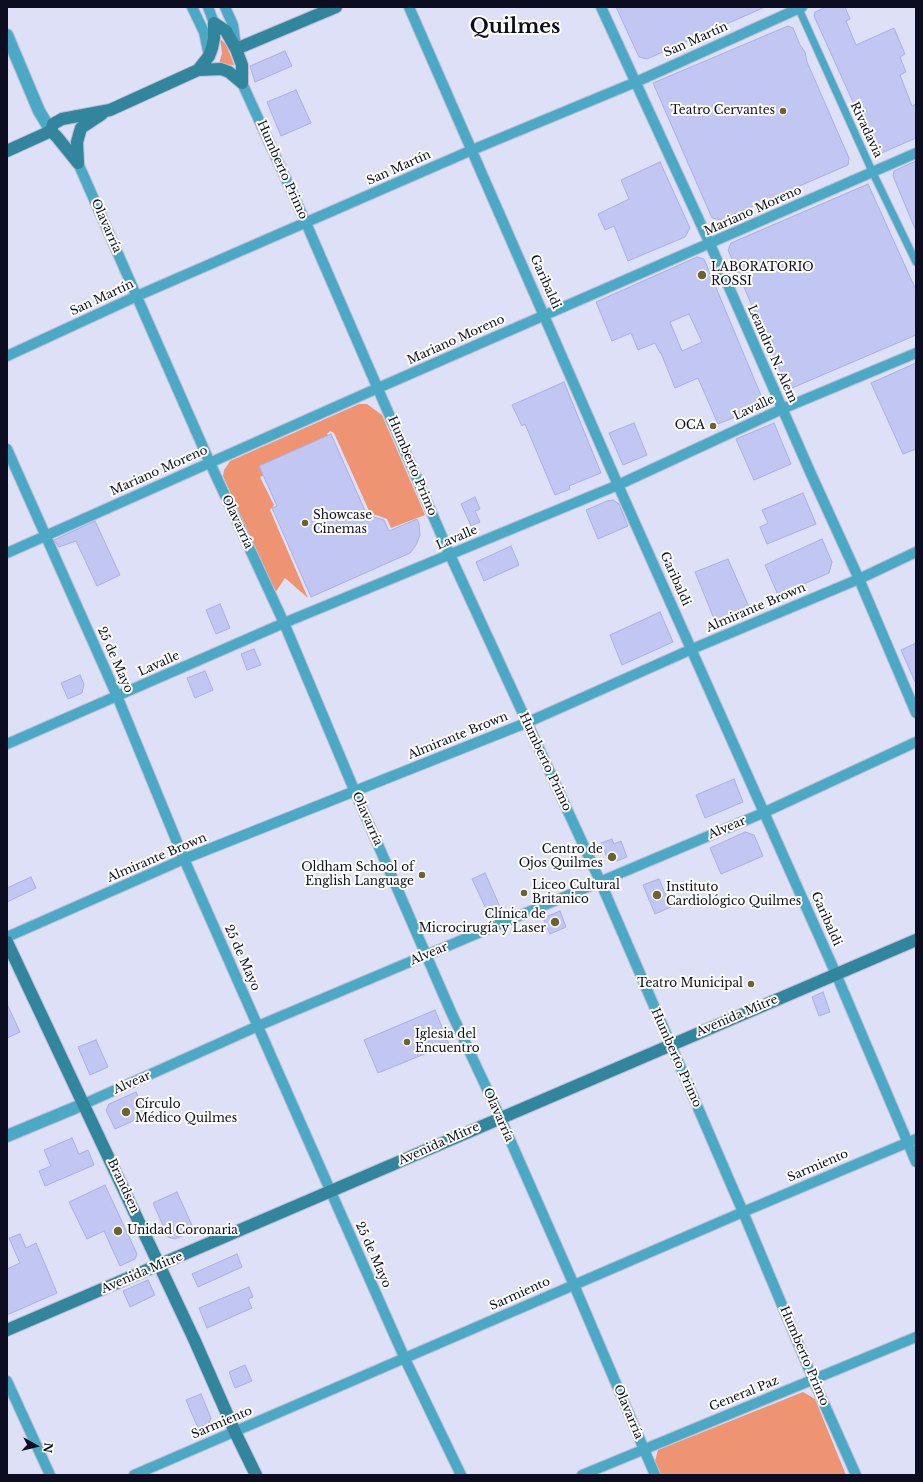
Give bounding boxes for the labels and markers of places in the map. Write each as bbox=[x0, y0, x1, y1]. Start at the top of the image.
place label: Teatro Cervantes bbox=[671, 104, 775, 118]
marker: Teatro Cervantes bbox=[778, 106, 788, 116]
place label: LABORATORIO ROSSI bbox=[711, 261, 814, 289]
marker: LABORATORIO ROSSI bbox=[696, 269, 708, 281]
place label: OCA bbox=[675, 419, 705, 433]
marker: OCA bbox=[708, 421, 718, 431]
place label: Showcase Cinemas bbox=[313, 509, 372, 537]
marker: Showcase Cinemas bbox=[300, 518, 310, 528]
place label: Centro de Ojos Quilmes bbox=[519, 843, 603, 871]
marker: Centro de Ojos Quilmes bbox=[606, 851, 618, 863]
place label: Oldham School of English Language bbox=[301, 861, 414, 889]
marker: Oldham School of English Language bbox=[417, 870, 427, 880]
place label: Liceo Cultural Britanico bbox=[532, 879, 620, 907]
place label: Instituto Cardiológico Quilmes bbox=[666, 881, 801, 909]
marker: Liceo Cultural Britanico bbox=[519, 888, 529, 898]
marker: Instituto Cardiológico Quilmes bbox=[651, 889, 663, 901]
place label: Clínica de Microcirugía y Laser bbox=[419, 908, 546, 936]
marker: Clínica de Microcirugía y Laser bbox=[549, 916, 561, 928]
place label: Teatro Municipal bbox=[637, 977, 743, 991]
marker: Teatro Municipal bbox=[746, 979, 756, 989]
place label: Iglesia del Encuentro bbox=[415, 1028, 480, 1056]
marker: Iglesia del Encuentro bbox=[402, 1037, 412, 1047]
place label: Círculo Médico Quilmes bbox=[135, 1098, 237, 1126]
marker: Círculo Médico Quilmes bbox=[120, 1106, 132, 1118]
place label: Unidad Coronaria bbox=[127, 1224, 238, 1238]
marker: Unidad Coronaria bbox=[112, 1225, 124, 1237]

